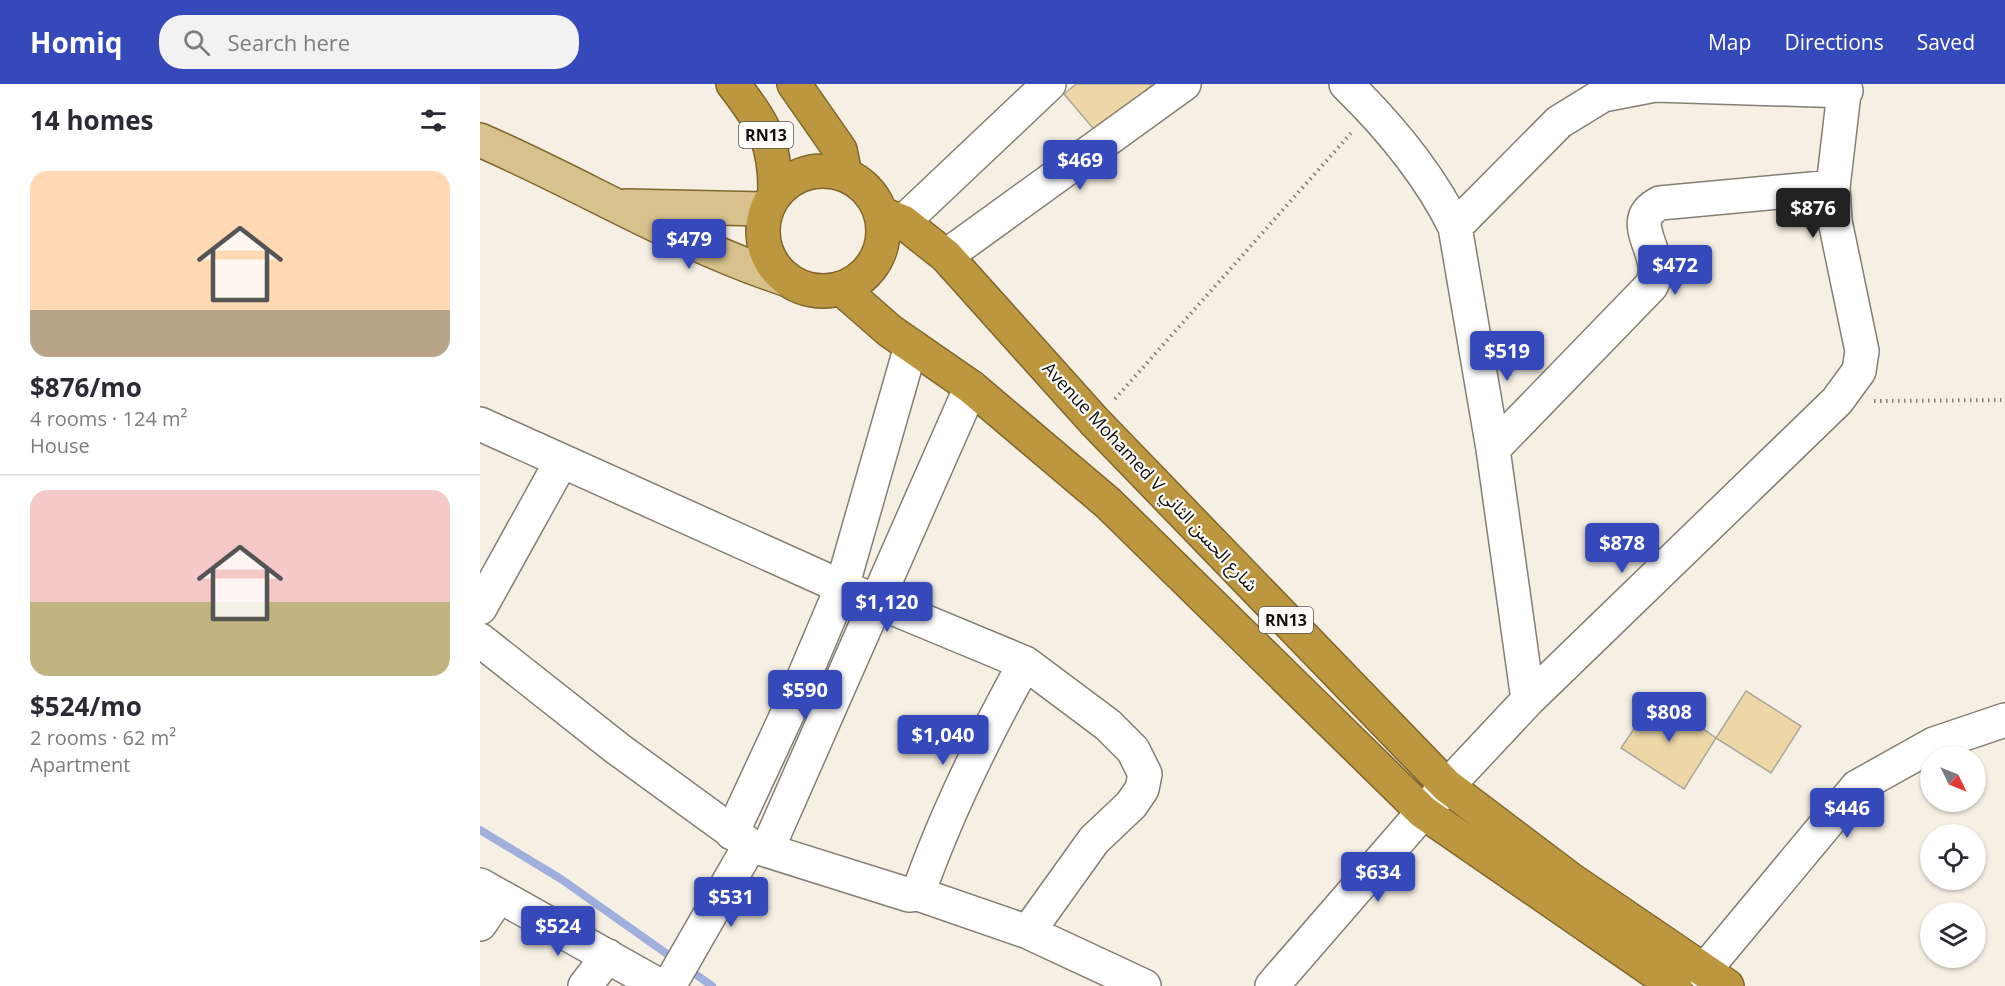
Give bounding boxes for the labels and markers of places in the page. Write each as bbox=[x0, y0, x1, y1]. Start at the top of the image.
pin: $469 bbox=[1044, 140, 1116, 191]
pin: $876 bbox=[1777, 188, 1849, 239]
pin: $479 bbox=[653, 219, 725, 270]
pin: $472 bbox=[1639, 245, 1711, 296]
pin: $519 bbox=[1471, 331, 1543, 382]
pin: $878 bbox=[1586, 523, 1658, 574]
pin: $1,120 bbox=[838, 582, 936, 633]
pin: $590 bbox=[769, 670, 841, 721]
pin: $808 bbox=[1633, 692, 1705, 743]
pin: $1,040 bbox=[894, 715, 992, 766]
pin: $446 bbox=[1811, 788, 1883, 839]
pin: $634 bbox=[1342, 852, 1414, 903]
pin: $531 bbox=[695, 877, 767, 928]
pin: $524 bbox=[522, 906, 594, 957]

